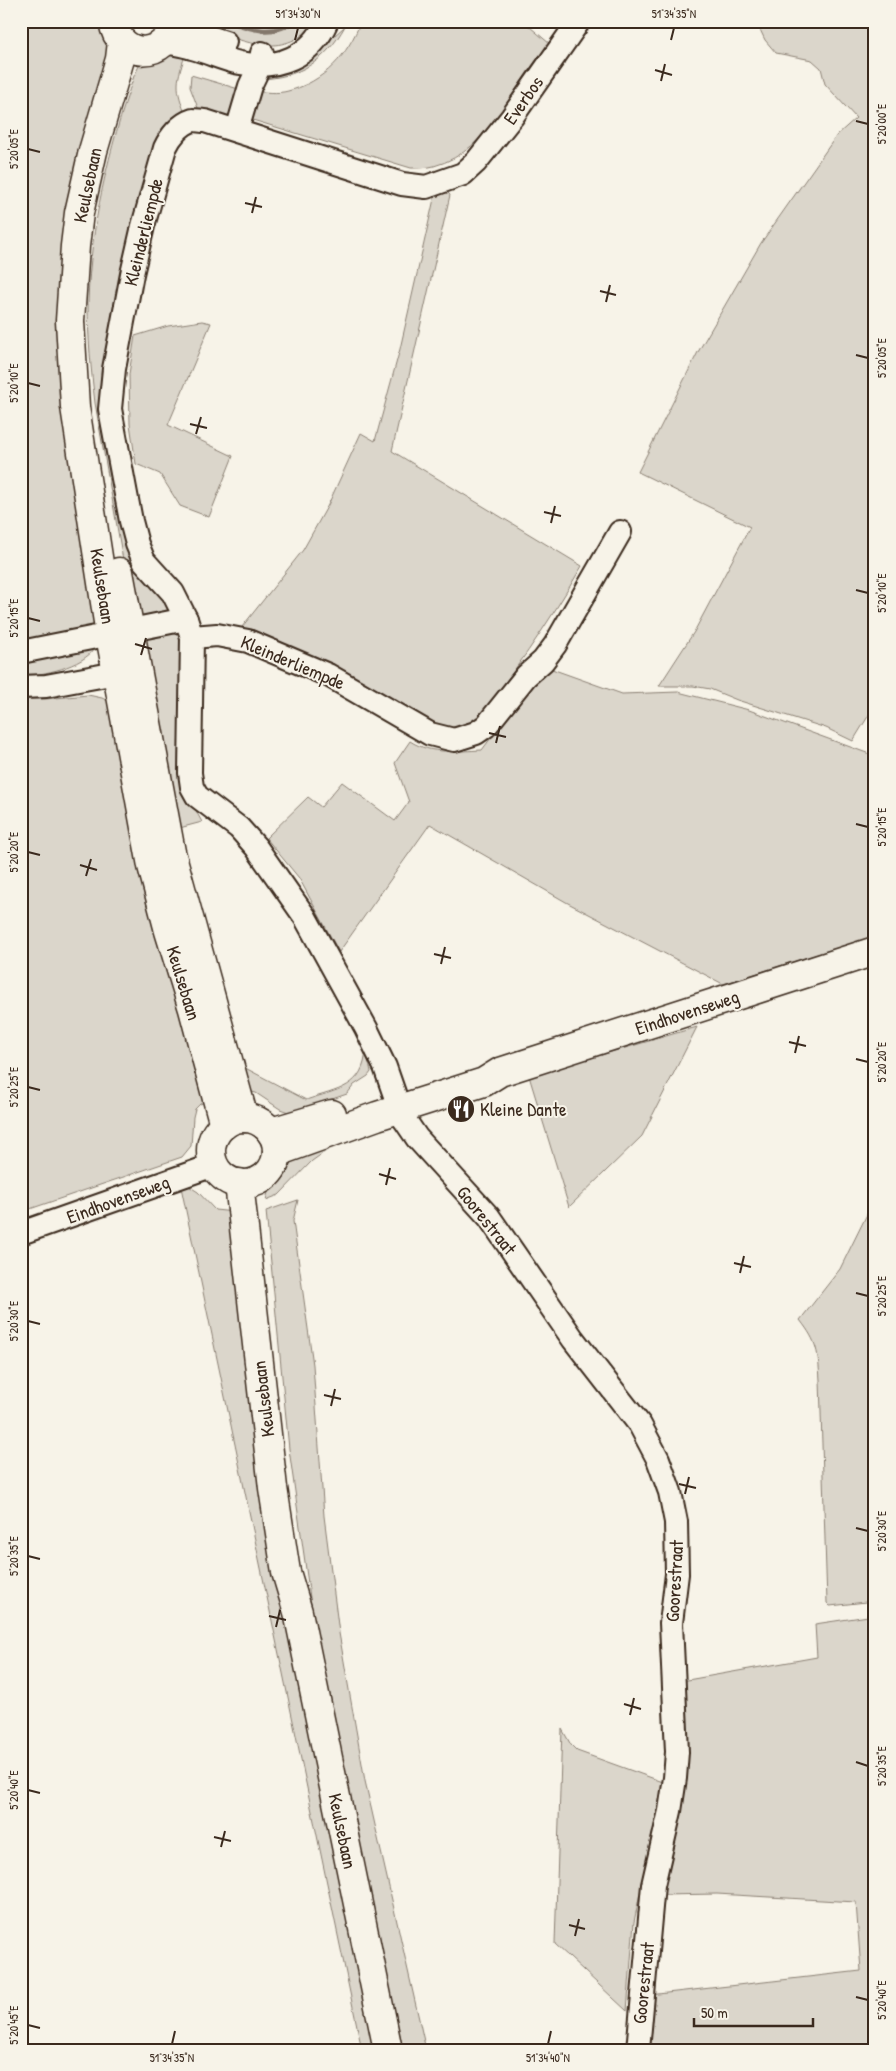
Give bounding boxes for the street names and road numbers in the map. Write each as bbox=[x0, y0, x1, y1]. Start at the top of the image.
street label: Everbos bbox=[497, 71, 549, 129]
street label: Keulsebaan bbox=[66, 145, 108, 225]
street label: Kleinderliempde bbox=[117, 175, 169, 289]
street label: Keulsebaan bbox=[84, 546, 122, 626]
street label: Kleinderliempde bbox=[237, 628, 349, 696]
street label: Keulsebaan bbox=[160, 943, 208, 1023]
street label: Eindhovenseweg bbox=[632, 983, 742, 1041]
street label: Eindhovenseweg bbox=[63, 1168, 173, 1230]
street label: Goorestraat bbox=[451, 1180, 523, 1260]
street label: Keulsebaan bbox=[245, 1360, 281, 1438]
street label: Goorestraat bbox=[659, 1539, 689, 1623]
street label: Keulsebaan bbox=[322, 1791, 364, 1871]
street label: Goorestraat bbox=[626, 1940, 660, 2025]

